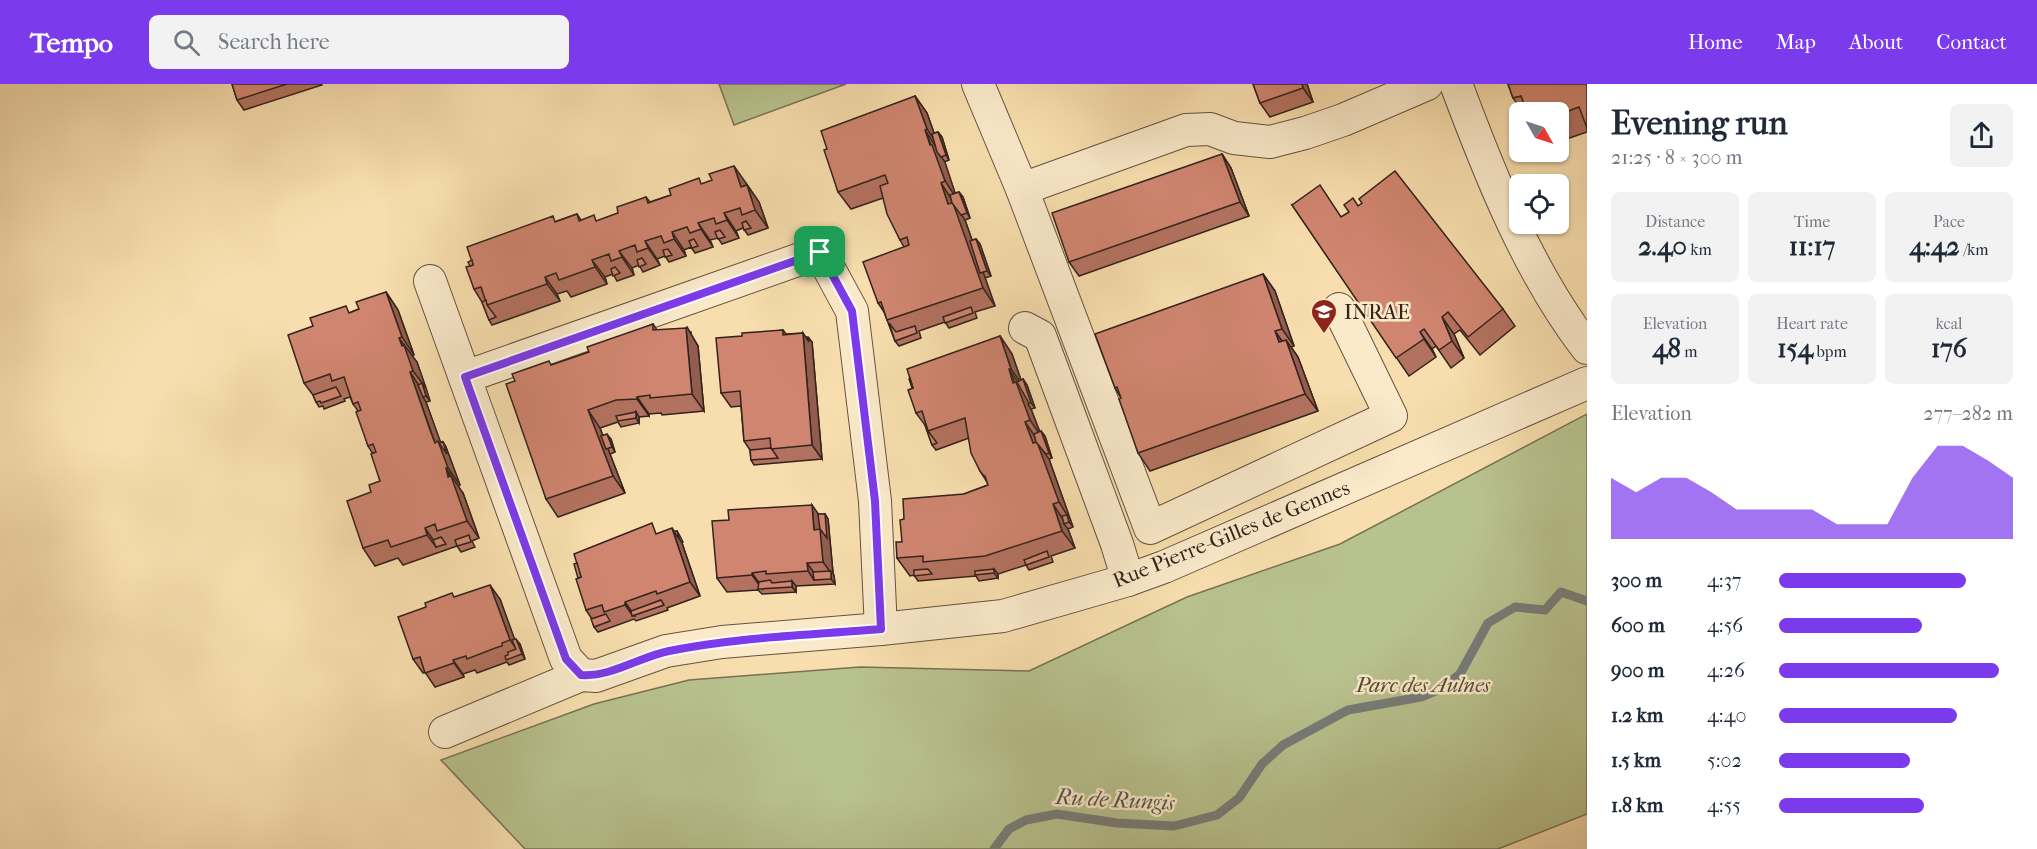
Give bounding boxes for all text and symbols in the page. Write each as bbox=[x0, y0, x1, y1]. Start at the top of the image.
search box bbox=[149, 15, 569, 69]
text: Tempo bbox=[30, 26, 113, 59]
icon: search bbox=[170, 26, 203, 59]
text: Search here bbox=[218, 29, 330, 55]
text: Home bbox=[1688, 30, 1743, 54]
text: Map bbox=[1776, 30, 1816, 54]
text: About bbox=[1849, 30, 1903, 54]
text: Contact bbox=[1936, 30, 2007, 54]
north arrow bbox=[1509, 102, 1569, 162]
map controls bbox=[1509, 102, 1569, 234]
text: Evening run bbox=[1611, 104, 1788, 143]
button: share bbox=[1950, 104, 2013, 167]
text: 21:25 · 8 × 300 m bbox=[1611, 146, 1742, 169]
button: locate bbox=[1509, 174, 1569, 234]
text: Distance bbox=[1645, 212, 1705, 231]
text: Time bbox=[1794, 212, 1830, 231]
text: Pace bbox=[1933, 212, 1965, 231]
pin bbox=[794, 226, 845, 277]
text: 2.40 bbox=[1638, 231, 1687, 262]
text: 11:17 bbox=[1789, 231, 1835, 262]
text: 4:42 bbox=[1909, 231, 1960, 262]
icon: arrive bbox=[803, 235, 836, 268]
text: km bbox=[1687, 240, 1712, 259]
text: /km bbox=[1960, 240, 1989, 259]
school or university icon: INRAE bbox=[1309, 297, 1339, 335]
place label: INRAE bbox=[1344, 300, 1410, 324]
text: Elevation bbox=[1643, 314, 1707, 333]
text: Heart rate bbox=[1776, 314, 1848, 333]
text: kcal bbox=[1936, 314, 1962, 333]
text: 48 bbox=[1652, 333, 1681, 364]
text: 154 bbox=[1777, 333, 1813, 364]
text: 176 bbox=[1931, 333, 1967, 364]
text: m bbox=[1681, 342, 1698, 361]
text: bpm bbox=[1813, 342, 1847, 361]
text: Elevation bbox=[1611, 402, 1692, 425]
text: 277–282 m bbox=[1923, 402, 2013, 425]
street label: Rue Pierre-Gilles de Gennes bbox=[1109, 475, 1353, 593]
text: 300 m bbox=[1611, 569, 1662, 592]
text: 4:37 bbox=[1707, 569, 1742, 592]
text: 600 m bbox=[1611, 614, 1665, 637]
text: 4:56 bbox=[1707, 614, 1743, 637]
text: 900 m bbox=[1611, 659, 1664, 682]
text: 4:26 bbox=[1707, 659, 1745, 682]
park label: Parc des Aulnes bbox=[1355, 673, 1491, 697]
text: 1.2 km bbox=[1611, 704, 1664, 727]
text: 4:40 bbox=[1707, 704, 1747, 727]
text: 1.5 km bbox=[1611, 749, 1661, 772]
text: 5:02 bbox=[1707, 749, 1742, 772]
water label: Ru de Rungis bbox=[1053, 784, 1176, 816]
text: 1.8 km bbox=[1611, 794, 1663, 817]
text: 4:55 bbox=[1707, 794, 1741, 817]

